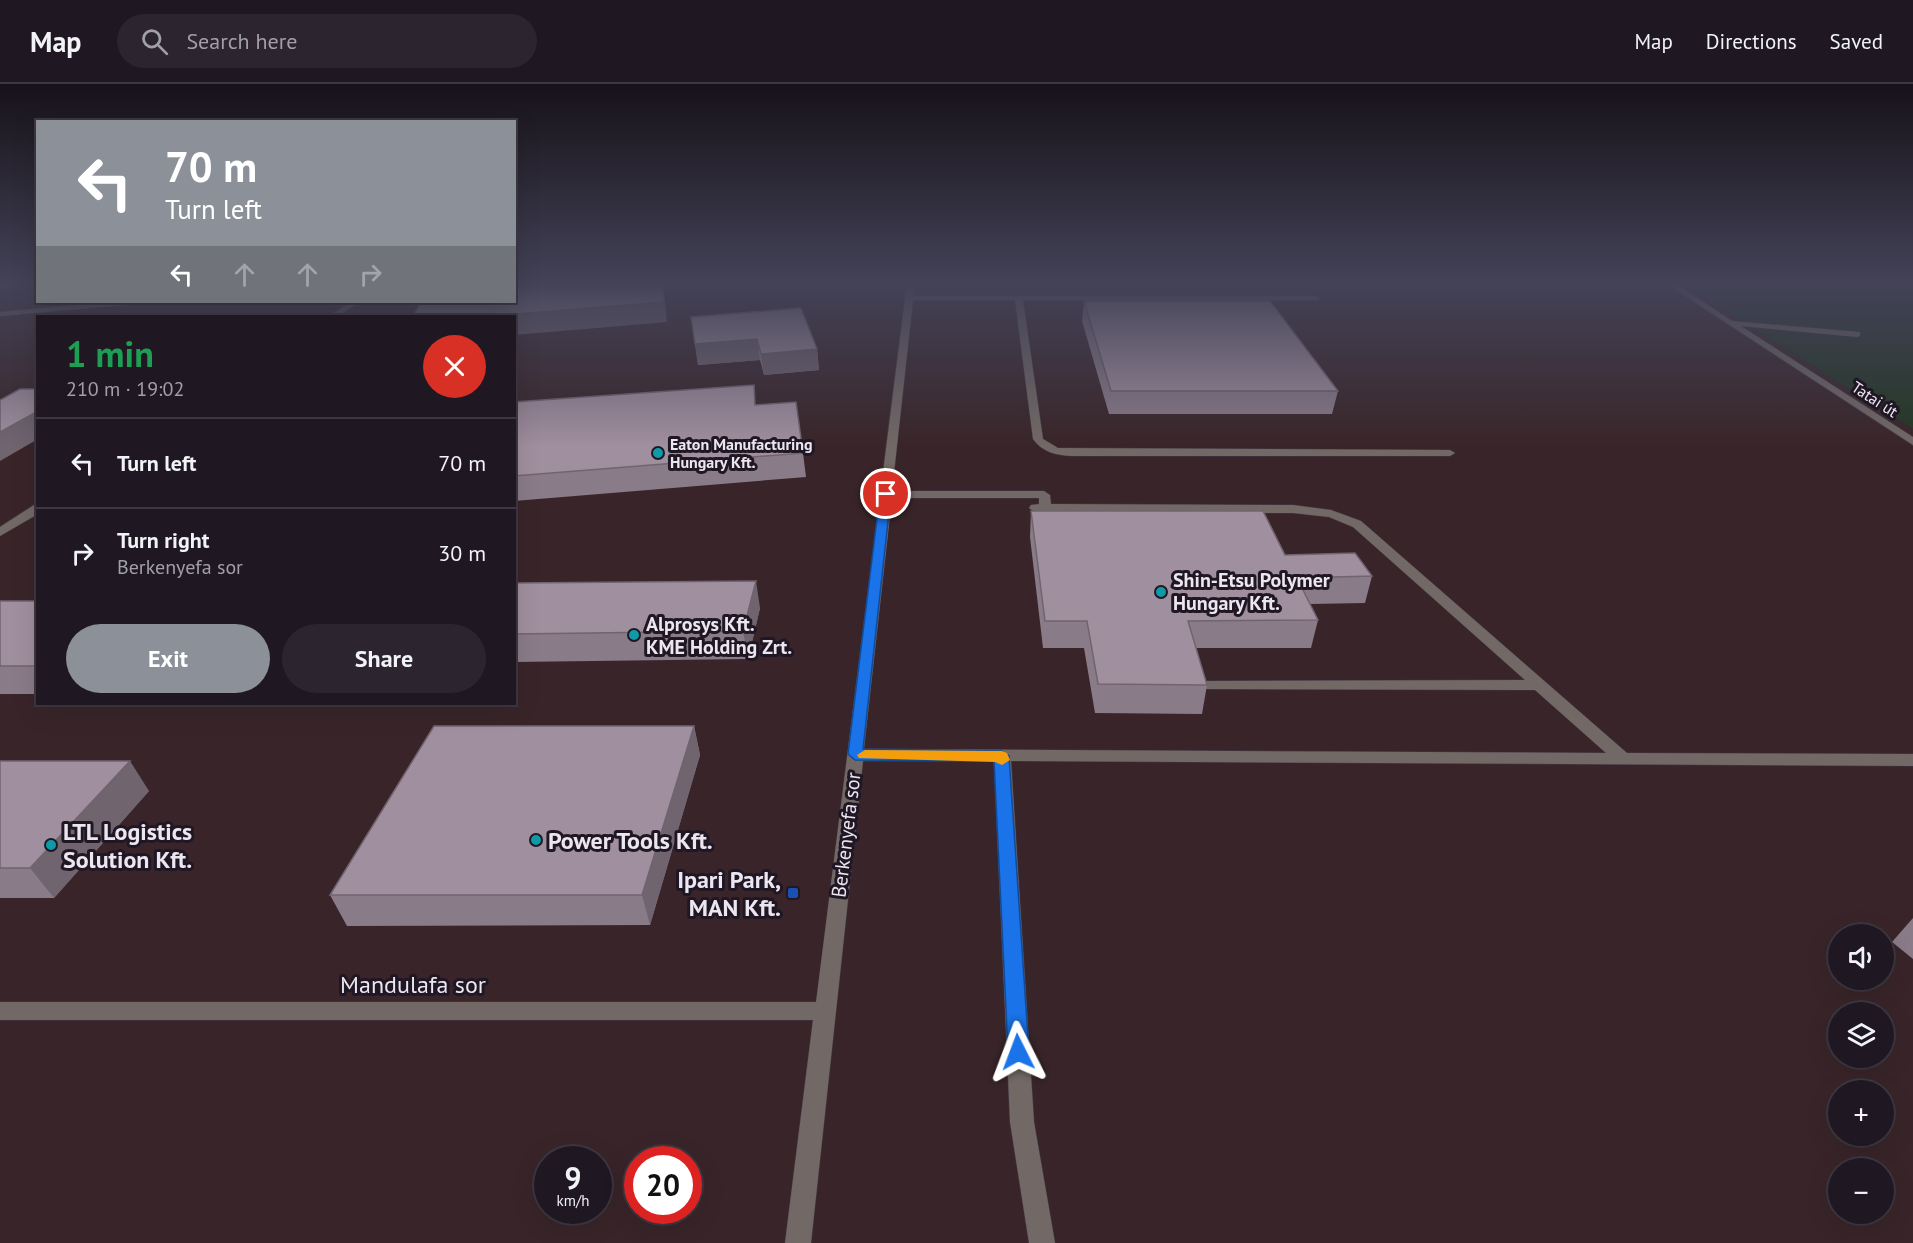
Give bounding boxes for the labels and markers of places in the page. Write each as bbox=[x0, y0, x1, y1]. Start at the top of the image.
place label: Eaton Manufacturing Hungary Kft. bbox=[670, 434, 813, 472]
marker: Eaton Manufacturing Hungary Kft. bbox=[651, 446, 665, 460]
pin bbox=[860, 468, 911, 519]
place label: Shin-Etsu Polymer Hungary Kft. bbox=[1173, 567, 1330, 616]
marker: Shin-Etsu Polymer Hungary Kft. bbox=[1154, 585, 1168, 599]
place label: Alprosys Kft. KME Holding Zrt. bbox=[646, 611, 792, 660]
marker: Alprosys Kft. KME Holding Zrt. bbox=[627, 628, 641, 642]
place label: LTL Logistics Solution Kft. bbox=[63, 816, 192, 875]
place label: Power Tools Kft. bbox=[548, 825, 713, 856]
marker: Power Tools Kft. bbox=[529, 833, 543, 847]
marker: LTL Logistics Solution Kft. bbox=[44, 838, 58, 852]
place label: Ipari Park, MAN Kft. bbox=[677, 864, 781, 923]
marker: Ipari Park, MAN Kft. bbox=[786, 886, 800, 900]

